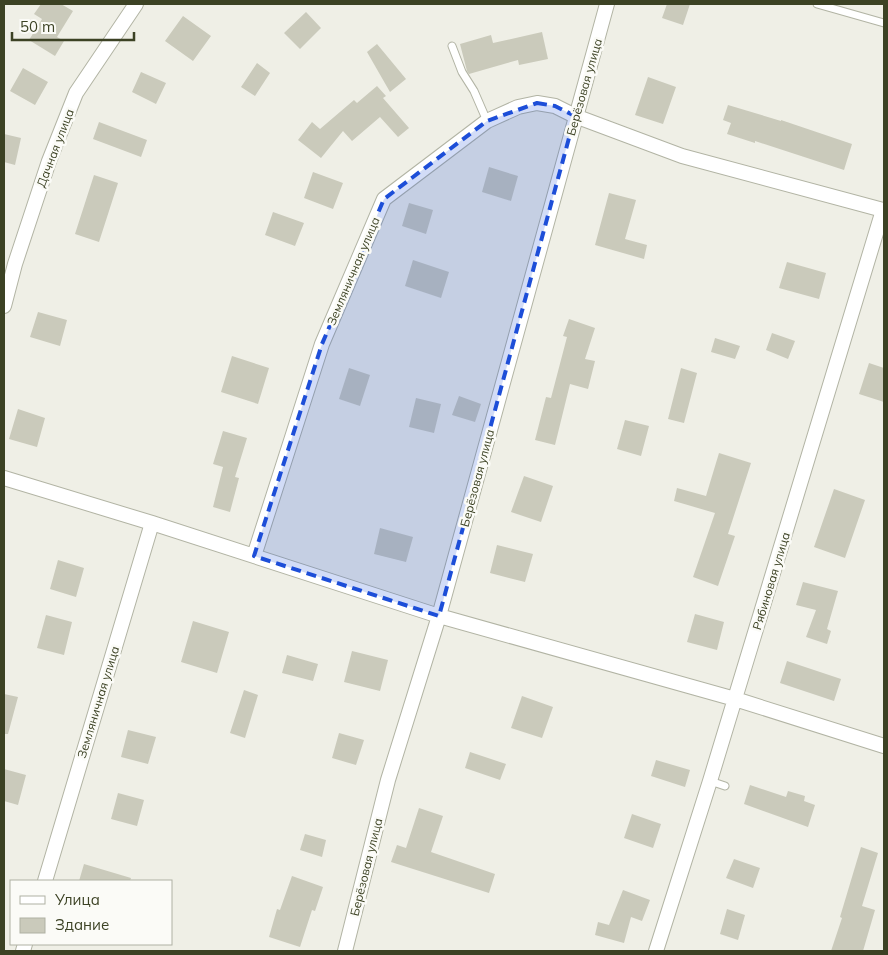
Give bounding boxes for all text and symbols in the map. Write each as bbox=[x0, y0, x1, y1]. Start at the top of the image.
scale bar bbox=[12, 10, 135, 42]
text: 50 m bbox=[20, 17, 55, 36]
street label: Берёзовая улица bbox=[563, 37, 605, 137]
street label: Дачная улица bbox=[33, 107, 77, 189]
street label: Земляничная улица bbox=[323, 214, 383, 328]
street label: Берёзовая улица bbox=[457, 428, 497, 528]
street label: Рябиновая улица bbox=[749, 530, 793, 632]
street label: Земляничная улица bbox=[74, 644, 122, 760]
street label: Берёзовая улица bbox=[347, 816, 385, 918]
legend bbox=[10, 880, 172, 945]
text: Улица bbox=[54, 890, 100, 909]
text: Здание bbox=[55, 915, 109, 934]

